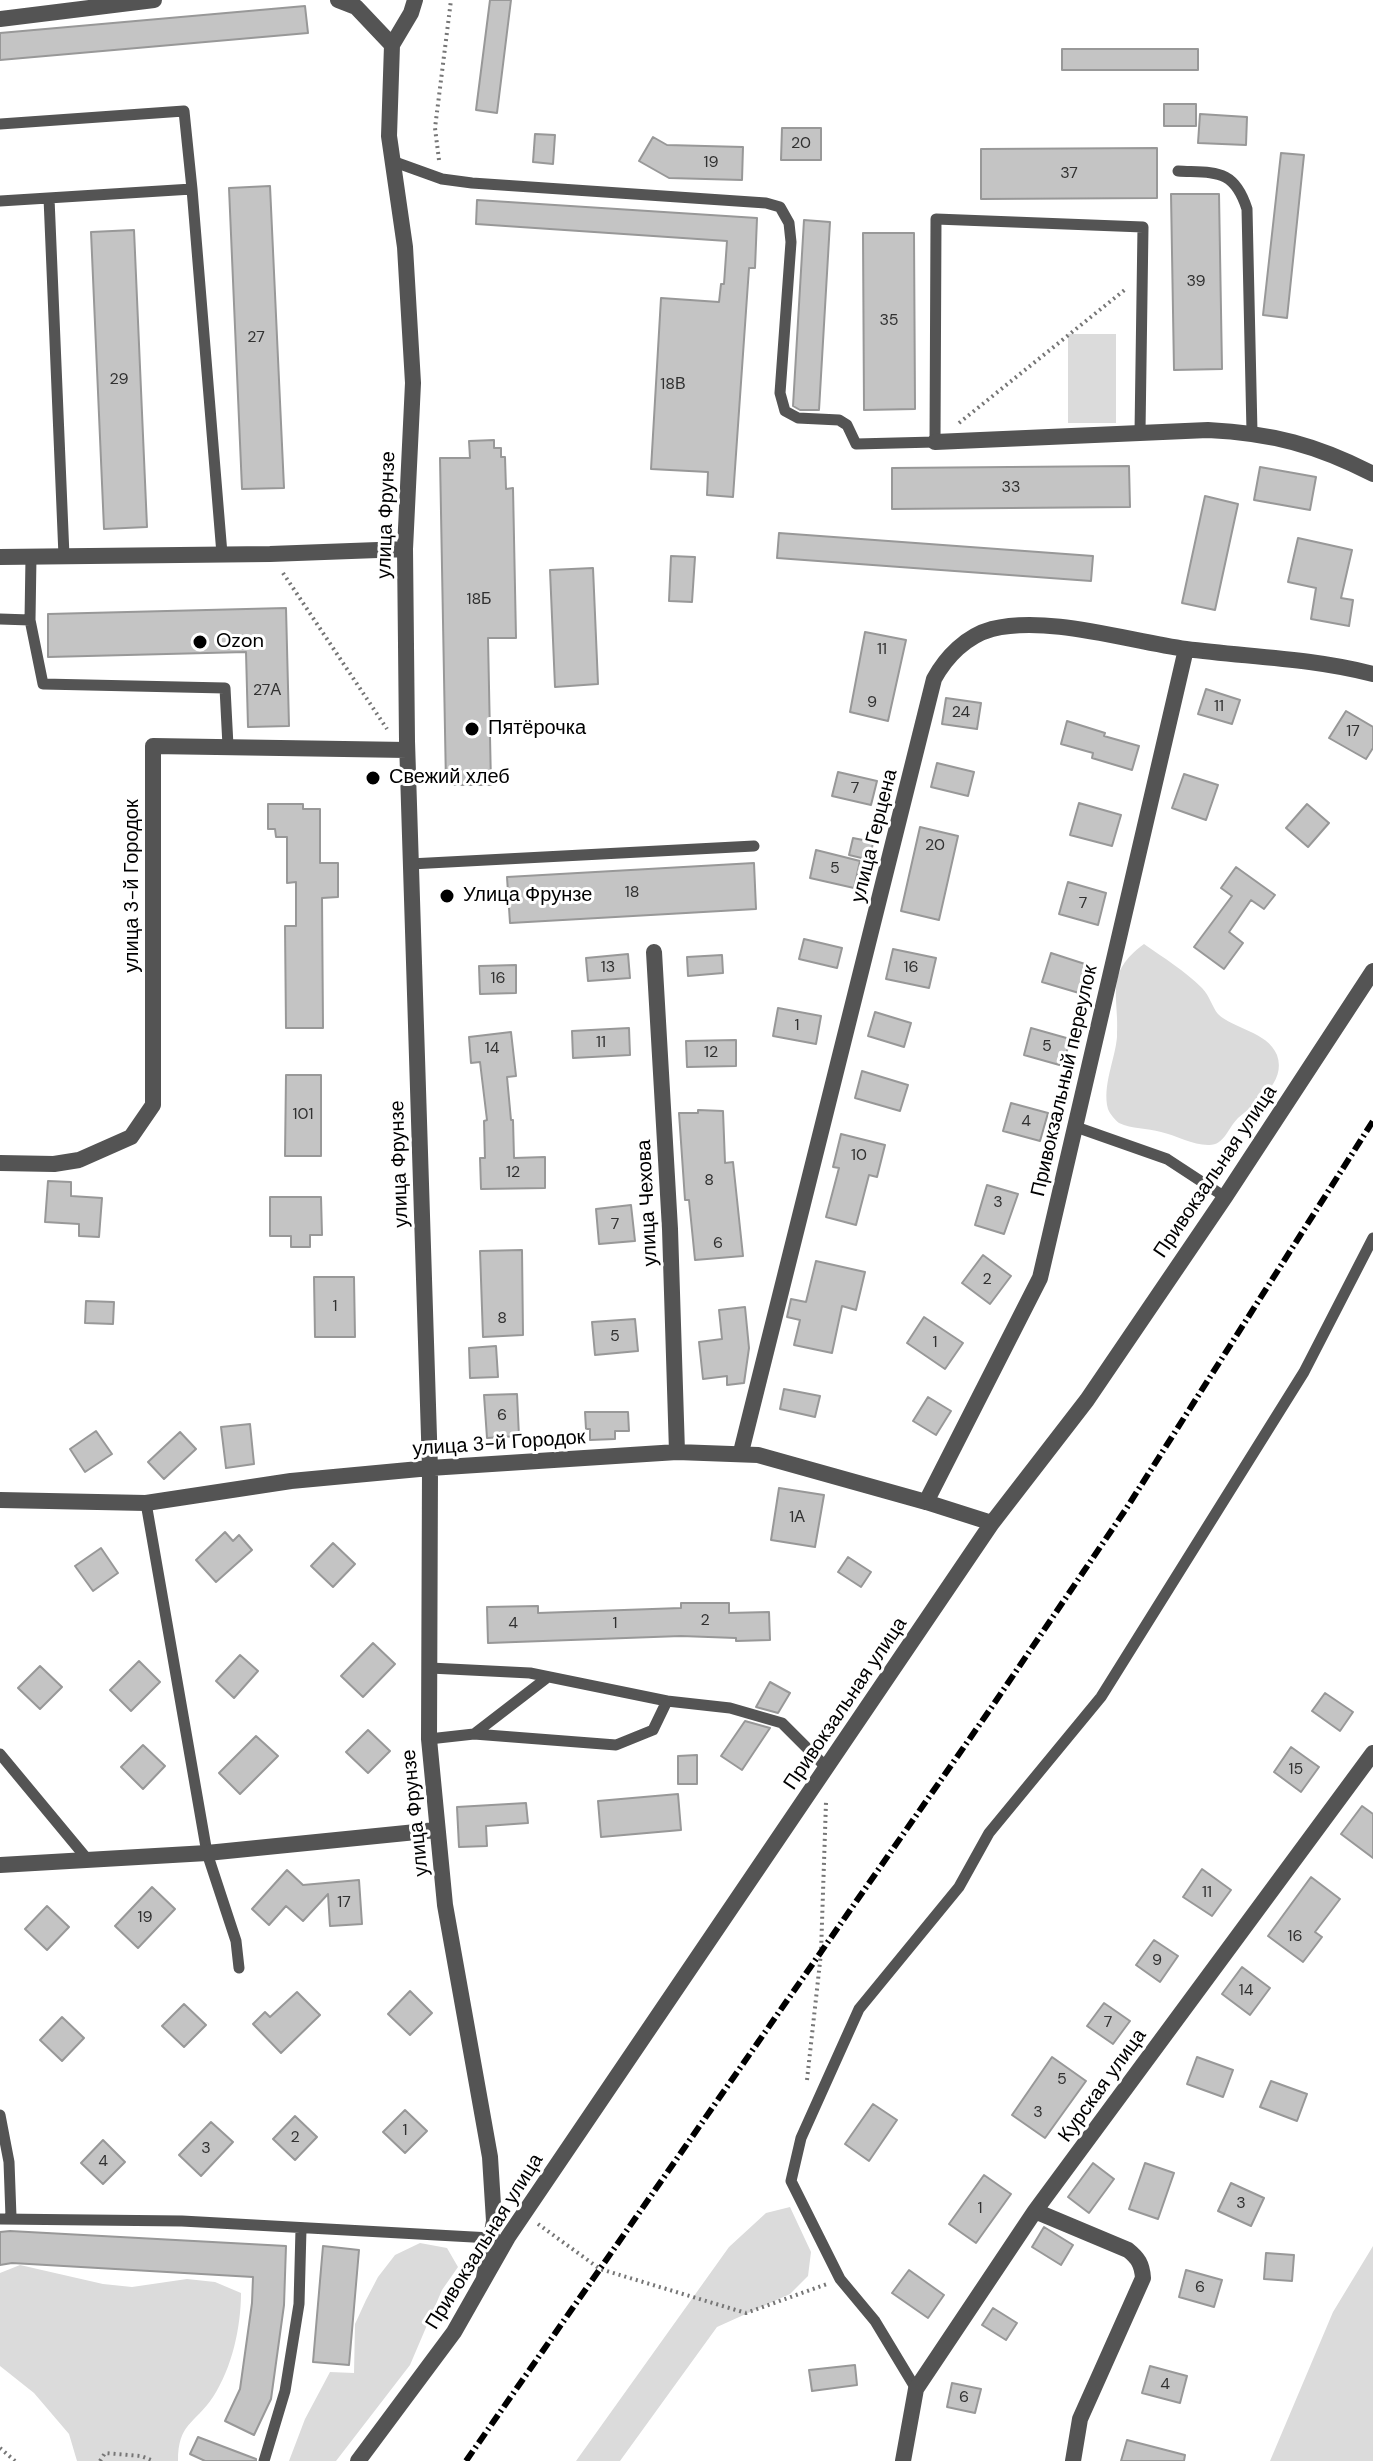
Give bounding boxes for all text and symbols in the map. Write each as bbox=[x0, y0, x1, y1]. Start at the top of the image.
house number: 20 bbox=[791, 134, 811, 154]
house number: 19 bbox=[703, 153, 719, 173]
house number: 37 bbox=[1060, 164, 1078, 184]
house number: 39 bbox=[1186, 272, 1206, 292]
house number: 35 bbox=[879, 311, 899, 331]
house number: 27 bbox=[247, 328, 265, 348]
house number: 29 bbox=[109, 370, 129, 390]
house number: 18В bbox=[660, 375, 686, 395]
street label: улица Фрунзе bbox=[373, 451, 401, 579]
house number: 33 bbox=[1002, 478, 1020, 498]
house number: 18Б bbox=[466, 590, 492, 610]
place label: Ozon bbox=[216, 630, 264, 654]
marker: Ozon bbox=[191, 633, 209, 651]
house number: 11 bbox=[877, 640, 887, 660]
house number: 27А bbox=[253, 681, 281, 701]
house number: 9 bbox=[867, 693, 877, 713]
house number: 11 bbox=[1214, 697, 1224, 717]
house number: 24 bbox=[952, 703, 970, 723]
place label: Пятёрочка bbox=[488, 717, 586, 741]
marker: Пятёрочка bbox=[463, 720, 481, 738]
house number: 17 bbox=[1346, 722, 1360, 742]
place label: Свежий хлеб bbox=[389, 766, 510, 790]
street label: улица Герцена bbox=[847, 767, 903, 905]
marker: Свежий хлеб bbox=[364, 769, 382, 787]
house number: 7 bbox=[851, 779, 859, 799]
street label: улица 3-й Городок bbox=[121, 799, 145, 973]
house number: 20 bbox=[925, 836, 945, 856]
house number: 5 bbox=[830, 859, 840, 879]
house number: 18 bbox=[625, 883, 639, 903]
place label: Улица Фрунзе bbox=[463, 884, 592, 908]
marker: Улица Фрунзе bbox=[438, 887, 456, 905]
house number: 7 bbox=[1079, 894, 1087, 914]
house number: 13 bbox=[601, 958, 615, 978]
house number: 16 bbox=[903, 958, 919, 978]
street label: Привокзальный переулок bbox=[1027, 963, 1103, 1199]
house number: 16 bbox=[490, 969, 506, 989]
house number: 1 bbox=[795, 1016, 799, 1036]
house number: 11 bbox=[596, 1033, 606, 1053]
house number: 5 bbox=[1042, 1037, 1052, 1057]
house number: 14 bbox=[485, 1039, 499, 1059]
house number: 12 bbox=[704, 1043, 718, 1063]
street label: Привокзальная улица bbox=[1149, 1081, 1283, 1263]
street label: улица Фрунзе bbox=[386, 1100, 414, 1228]
house number: 101 bbox=[293, 1105, 313, 1125]
house number: 4 bbox=[1021, 1112, 1031, 1132]
street label: улица Чехова bbox=[633, 1139, 663, 1267]
house number: 10 bbox=[851, 1146, 867, 1166]
house number: 12 bbox=[506, 1163, 520, 1183]
house number: 8 bbox=[704, 1171, 714, 1191]
house number: 3 bbox=[993, 1193, 1003, 1213]
house number: 7 bbox=[611, 1215, 619, 1235]
house number: 6 bbox=[713, 1234, 723, 1254]
house number: 2 bbox=[982, 1270, 992, 1290]
house number: 1 bbox=[333, 1297, 337, 1317]
house number: 8 bbox=[497, 1309, 507, 1329]
house number: 5 bbox=[610, 1327, 620, 1347]
house number: 1 bbox=[933, 1333, 937, 1353]
house number: 6 bbox=[497, 1406, 507, 1426]
street label: улица 3-й Городок bbox=[412, 1426, 586, 1462]
house number: 1А bbox=[789, 1508, 805, 1528]
house number: 2 bbox=[700, 1611, 710, 1631]
street label: Привокзальная улица bbox=[779, 1613, 913, 1795]
house number: 4 bbox=[508, 1614, 518, 1634]
house number: 1 bbox=[613, 1614, 617, 1634]
street label: улица Фрунзе bbox=[397, 1748, 435, 1878]
house number: 15 bbox=[1289, 1760, 1303, 1780]
house number: 11 bbox=[1202, 1883, 1212, 1903]
house number: 17 bbox=[337, 1893, 351, 1913]
house number: 19 bbox=[137, 1908, 153, 1928]
house number: 16 bbox=[1287, 1927, 1303, 1947]
house number: 9 bbox=[1152, 1951, 1162, 1971]
house number: 14 bbox=[1239, 1981, 1253, 2001]
house number: 7 bbox=[1104, 2013, 1112, 2033]
street label: Курская улица bbox=[1054, 2025, 1152, 2147]
house number: 5 bbox=[1057, 2070, 1067, 2090]
house number: 3 bbox=[1033, 2103, 1043, 2123]
house number: 1 bbox=[403, 2121, 407, 2141]
house number: 2 bbox=[290, 2128, 300, 2148]
house number: 3 bbox=[201, 2139, 211, 2159]
street label: Привокзальная улица bbox=[421, 2150, 549, 2334]
house number: 4 bbox=[98, 2152, 108, 2172]
house number: 3 bbox=[1236, 2194, 1246, 2214]
house number: 1 bbox=[978, 2199, 982, 2219]
house number: 6 bbox=[1195, 2278, 1205, 2298]
house number: 4 bbox=[1160, 2375, 1170, 2395]
house number: 6 bbox=[959, 2388, 969, 2408]

